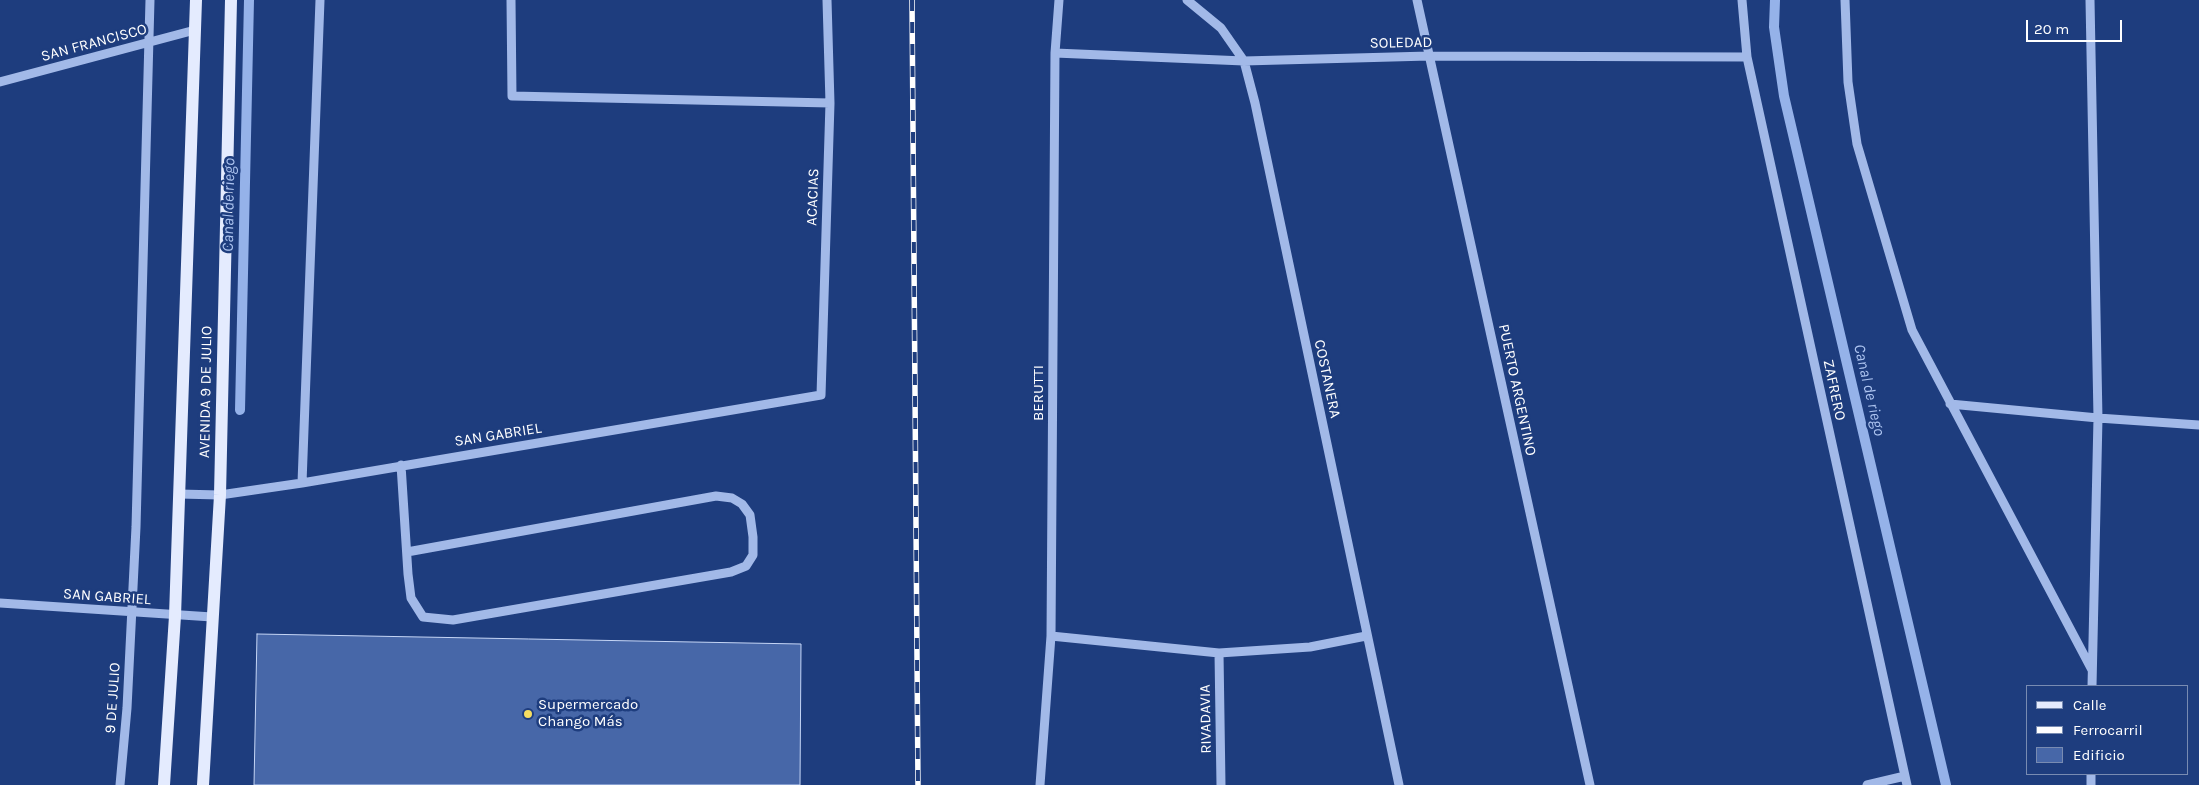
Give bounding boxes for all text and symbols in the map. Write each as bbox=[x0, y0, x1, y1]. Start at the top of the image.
scale bar bbox=[2029, 10, 2125, 42]
street label: SAN FRANCISCO bbox=[39, 20, 149, 66]
text: 20 m bbox=[2034, 20, 2069, 38]
street label: SOLEDAD bbox=[1370, 33, 1432, 53]
water label: Canal de riego bbox=[219, 158, 239, 252]
street label: ACACIAS bbox=[803, 168, 823, 226]
street label: PUERTO ARGENTINO bbox=[1494, 322, 1540, 458]
street label: AVENIDA 9 DE JULIO bbox=[196, 326, 216, 458]
street label: COSTANERA bbox=[1310, 338, 1344, 420]
water label: Canal de riego bbox=[1849, 342, 1889, 438]
street label: ZAFRERO bbox=[1819, 358, 1849, 422]
street label: BERUTTI bbox=[1030, 365, 1048, 421]
street label: SAN GABRIEL bbox=[453, 419, 543, 451]
street label: SAN GABRIEL bbox=[63, 585, 151, 609]
street label: 9 DE JULIO bbox=[102, 662, 124, 734]
street label: RIVADAVIA bbox=[1196, 684, 1216, 754]
legend bbox=[2026, 685, 2189, 775]
place label: Supermercado Chango Más bbox=[538, 696, 638, 731]
text: Calle bbox=[2073, 696, 2107, 714]
marker: Supermercado Chango Más bbox=[522, 708, 534, 720]
text: Ferrocarril bbox=[2073, 721, 2143, 739]
text: Edificio bbox=[2073, 746, 2125, 764]

